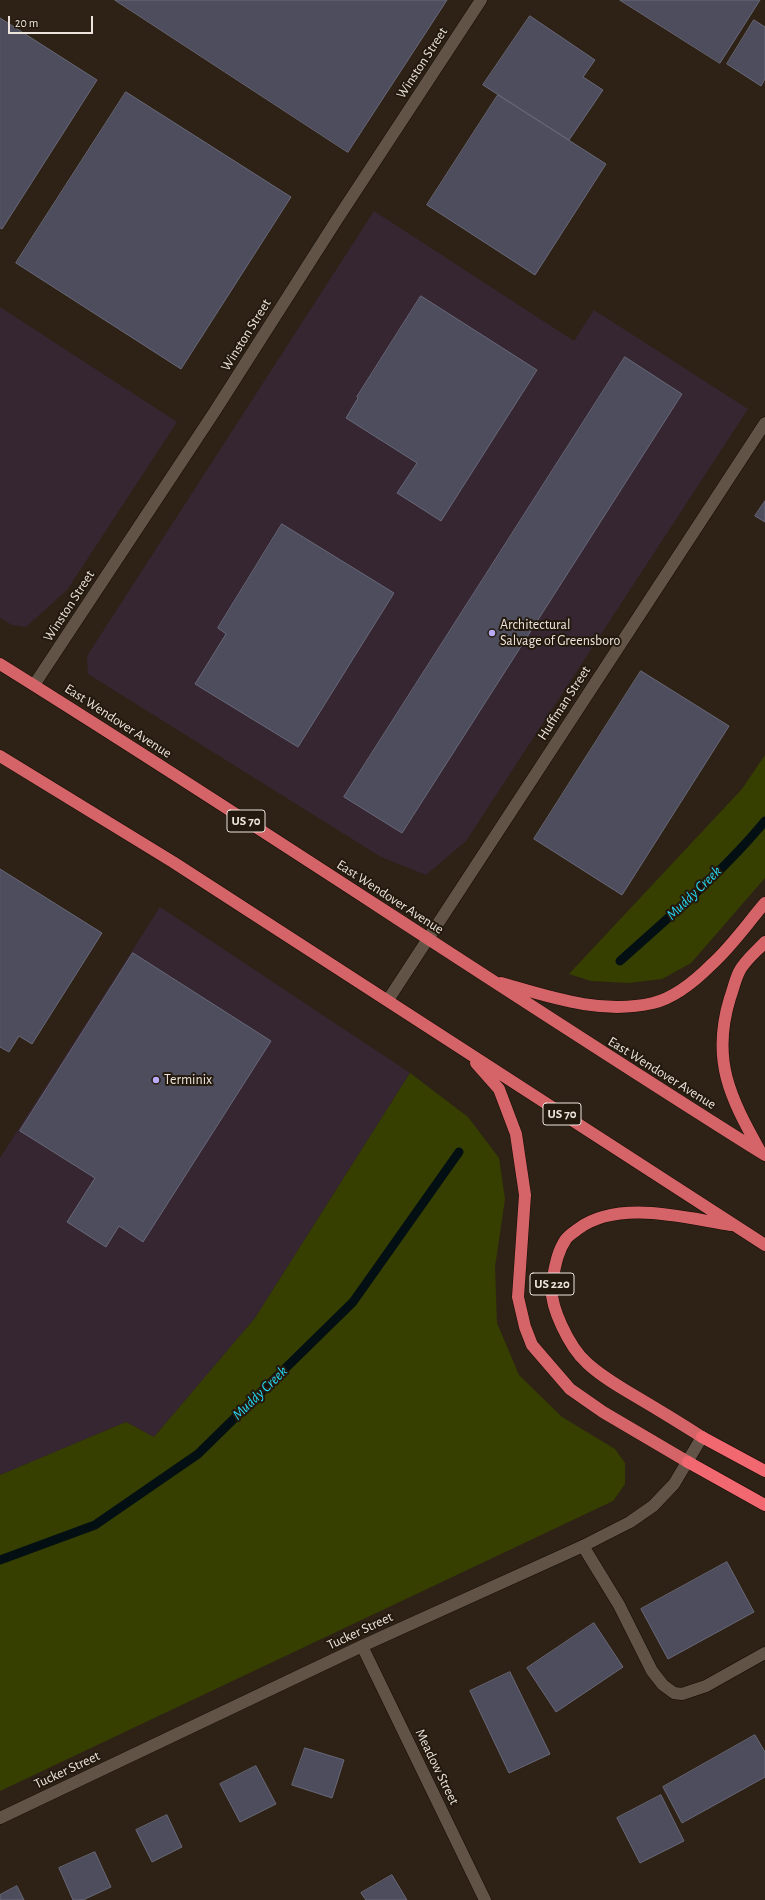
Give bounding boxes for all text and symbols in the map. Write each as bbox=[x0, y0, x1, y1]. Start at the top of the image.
scale bar bbox=[10, 8, 95, 34]
text: 20 m bbox=[15, 17, 38, 29]
street label: Winston Street bbox=[393, 24, 451, 102]
street label: Winston Street bbox=[217, 296, 275, 374]
street label: Winston Street bbox=[40, 567, 98, 645]
place label: Architectural Salvage of Greensboro bbox=[500, 617, 620, 650]
marker: Architectural Salvage of Greensboro bbox=[487, 628, 497, 638]
street label: Huffman Street bbox=[534, 663, 594, 743]
street label: East Wendover Avenue bbox=[61, 680, 175, 762]
road number: US 70 bbox=[227, 810, 265, 832]
street label: East Wendover Avenue bbox=[333, 856, 447, 938]
water label: Muddy Creek bbox=[663, 862, 725, 924]
street label: East Wendover Avenue bbox=[605, 1033, 719, 1113]
place label: Terminix bbox=[164, 1072, 212, 1088]
marker: Terminix bbox=[151, 1075, 161, 1085]
road number: US 70 bbox=[543, 1103, 581, 1125]
road number: US 220 bbox=[530, 1273, 574, 1295]
water label: Muddy Creek bbox=[229, 1362, 291, 1424]
street label: Tucker Street bbox=[324, 1608, 396, 1654]
street label: Meadow Street bbox=[411, 1726, 463, 1808]
street label: Tucker Street bbox=[31, 1747, 103, 1793]

